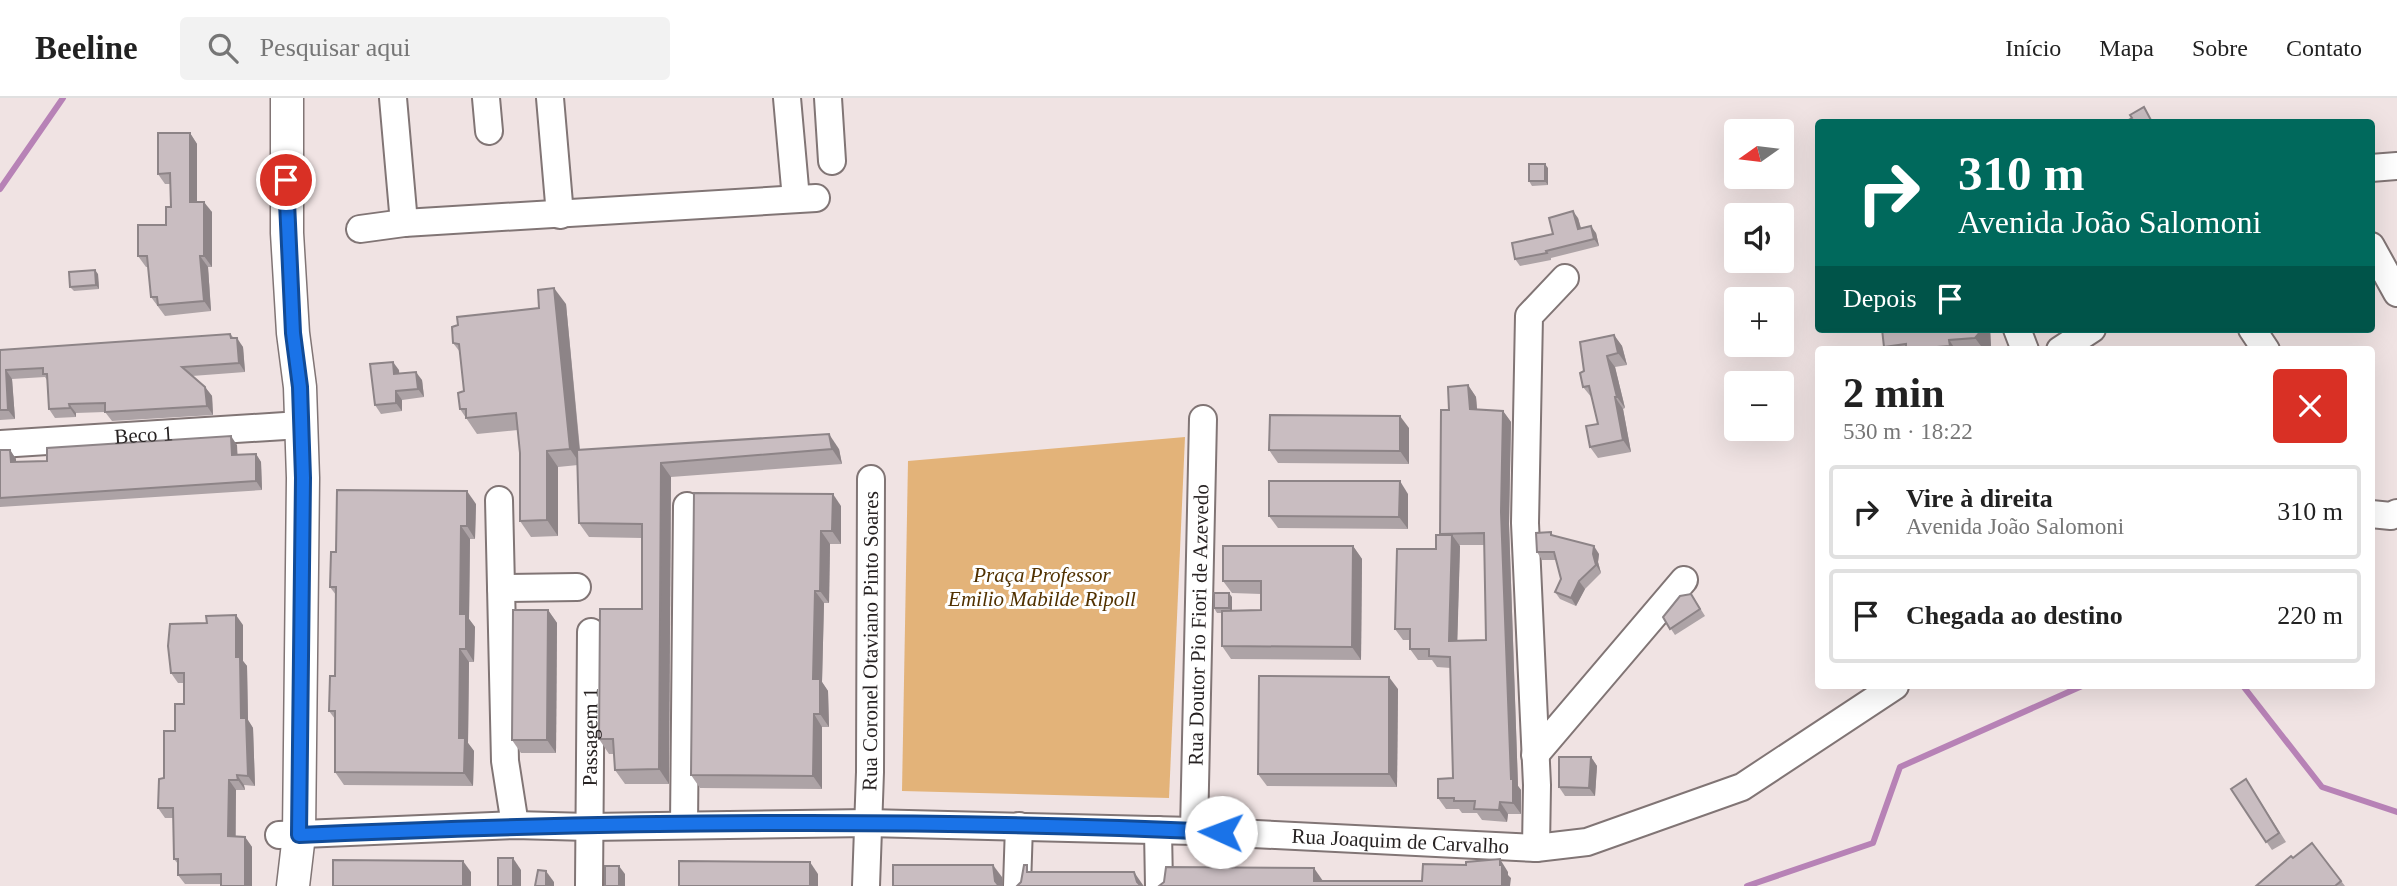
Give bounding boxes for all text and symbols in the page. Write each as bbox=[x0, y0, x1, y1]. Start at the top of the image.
search box bbox=[180, 17, 670, 80]
icon: search bbox=[204, 29, 242, 67]
text: Beeline bbox=[35, 30, 138, 66]
text: Pesquisar aqui bbox=[260, 33, 411, 62]
text: Início bbox=[2005, 35, 2061, 61]
text: Mapa bbox=[2099, 35, 2154, 61]
text: Sobre bbox=[2192, 35, 2248, 61]
text: Contato bbox=[2286, 35, 2362, 61]
north arrow bbox=[1724, 119, 1794, 189]
map controls bbox=[1724, 119, 1794, 441]
text: 310 m bbox=[1958, 146, 2085, 201]
icon: right bbox=[1843, 147, 1934, 238]
pin bbox=[256, 150, 316, 210]
icon: arrive bbox=[267, 161, 305, 199]
button: sound bbox=[1724, 203, 1794, 273]
text: Avenida João Salomoni bbox=[1958, 204, 2261, 240]
icon: arrive bbox=[1931, 280, 1969, 318]
text: Depois bbox=[1843, 284, 1917, 313]
button: + bbox=[1724, 287, 1794, 357]
button: close bbox=[2273, 369, 2347, 443]
text: 2 min bbox=[1843, 370, 1945, 416]
button: − bbox=[1724, 371, 1794, 441]
text: 530 m · 18:22 bbox=[1843, 419, 1973, 444]
street label: Beco 1 bbox=[114, 421, 174, 449]
street label: Rua Doutor Pio Fiori de Azevedo bbox=[1183, 484, 1214, 766]
text: Vire à direita bbox=[1906, 484, 2053, 513]
street label: Rua Coronel Otaviano Pinto Soares bbox=[857, 491, 883, 791]
icon: right bbox=[1847, 493, 1885, 531]
text: 310 m bbox=[2277, 497, 2343, 526]
text: Avenida João Salomoni bbox=[1906, 514, 2124, 539]
park label: Praça Professor Emilio Mabilde Ripoll bbox=[947, 563, 1136, 611]
icon: arrive bbox=[1847, 597, 1885, 635]
text: Chegada ao destino bbox=[1906, 601, 2123, 630]
text: 220 m bbox=[2277, 601, 2343, 630]
street label: Passagem 1 bbox=[578, 688, 603, 786]
position arrow bbox=[1184, 795, 1258, 869]
street label: Rua Joaquim de Carvalho bbox=[1291, 824, 1510, 859]

